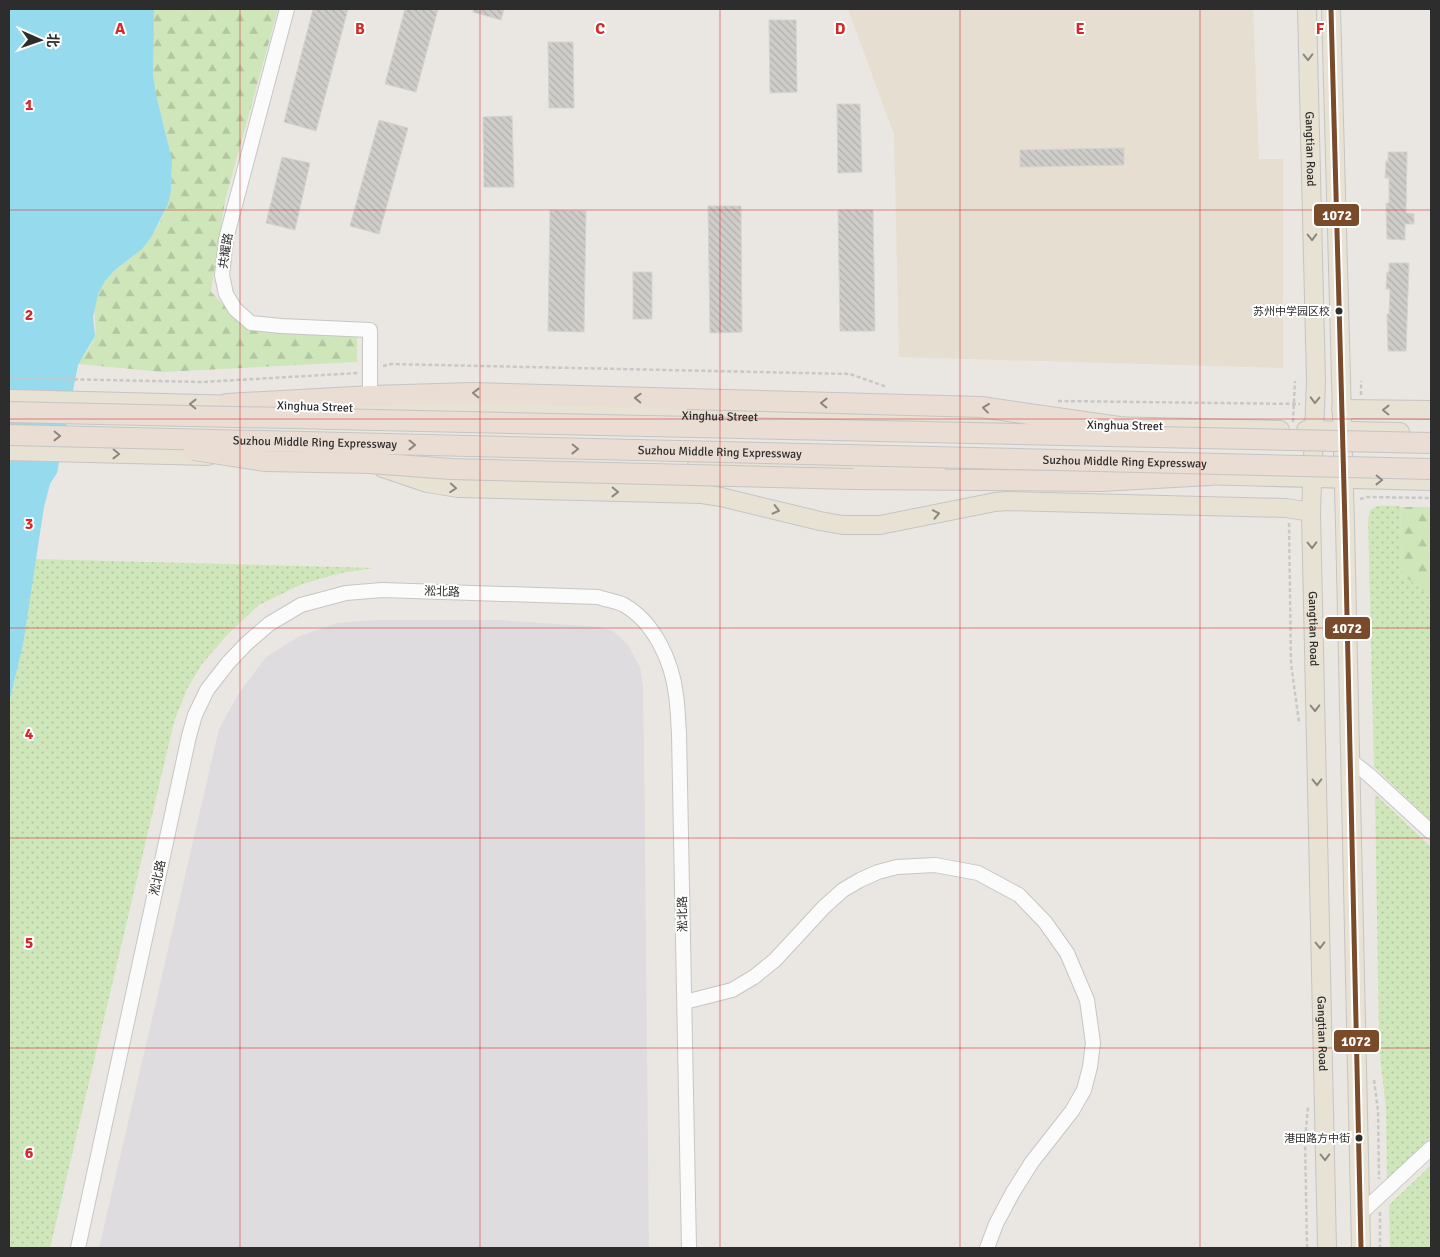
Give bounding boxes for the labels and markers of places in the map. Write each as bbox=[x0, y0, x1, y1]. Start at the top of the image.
place label: 苏州中学园区校 bbox=[1253, 305, 1330, 318]
marker: 苏州中学园区校 bbox=[1334, 306, 1344, 316]
place label: 港田路方中街 bbox=[1284, 1132, 1350, 1145]
marker: 港田路方中街 bbox=[1354, 1133, 1364, 1143]

